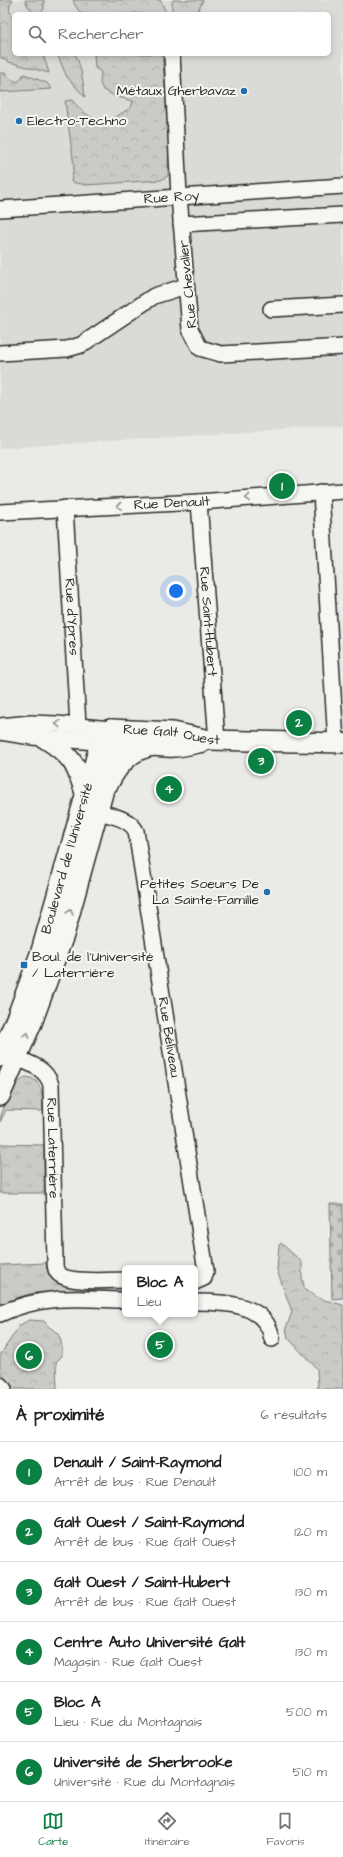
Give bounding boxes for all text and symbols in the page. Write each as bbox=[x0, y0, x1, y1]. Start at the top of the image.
search box bbox=[12, 12, 331, 56]
icon: search bbox=[26, 23, 48, 45]
text: Rechercher bbox=[58, 24, 143, 45]
place label: Métaux Gherbavaz bbox=[117, 81, 236, 101]
marker: Métaux Gherbavaz bbox=[239, 86, 249, 96]
place label: Electro-Techno bbox=[27, 111, 127, 131]
marker: Electro-Techno bbox=[14, 116, 24, 126]
street label: Rue Roy bbox=[143, 186, 200, 209]
street label: Rue Chevalier bbox=[173, 239, 203, 329]
pin: 1 bbox=[269, 471, 295, 501]
street label: Rue Denault bbox=[133, 491, 211, 515]
one-way arrow bbox=[245, 493, 251, 502]
one-way arrow bbox=[116, 501, 122, 510]
street label: Rue Saint-Hubert bbox=[194, 566, 222, 678]
street label: Rue d'Ypres bbox=[59, 578, 84, 656]
your location bbox=[166, 581, 186, 601]
pin: 2 bbox=[286, 708, 312, 738]
one-way arrow bbox=[55, 720, 61, 728]
street label: Rue Galt Ouest bbox=[123, 720, 220, 750]
pin: 3 bbox=[248, 746, 274, 776]
pin: 4 bbox=[156, 774, 182, 804]
street label: Boulevard de l'Université bbox=[36, 780, 98, 936]
place label: Petites Soeurs De La Sainte-Famille bbox=[140, 874, 259, 910]
marker: Petites Soeurs De La Sainte-Famille bbox=[262, 887, 272, 897]
one-way arrow bbox=[65, 909, 74, 916]
place label: Boul. de l'Université / Laterrière bbox=[32, 947, 154, 983]
marker: Boul. de l'Université / Laterrière bbox=[19, 960, 29, 970]
street label: Rue Béliveau bbox=[153, 996, 185, 1079]
one-way arrow bbox=[23, 1031, 31, 1038]
street label: Rue Laterrière bbox=[41, 1097, 64, 1199]
popup bbox=[122, 1265, 198, 1317]
text: Bloc A bbox=[137, 1272, 183, 1293]
text: Lieu bbox=[137, 1293, 161, 1311]
pin: 5 bbox=[147, 1330, 173, 1360]
pin: 6 bbox=[16, 1341, 42, 1371]
text: À proximité bbox=[16, 1403, 105, 1427]
text: 6 résultats bbox=[261, 1406, 327, 1424]
text: Denault / Saint-Raymond bbox=[54, 1452, 221, 1473]
text: 1 bbox=[28, 1463, 30, 1481]
text: 100 m bbox=[294, 1463, 327, 1481]
text: Arrêt de bus · Rue Denault bbox=[54, 1473, 216, 1491]
text: Galt Ouest / Saint-Raymond bbox=[54, 1512, 244, 1533]
text: 2 bbox=[25, 1523, 33, 1541]
text: 120 m bbox=[294, 1523, 327, 1541]
text: Arrêt de bus · Rue Galt Ouest bbox=[54, 1533, 236, 1551]
text: Galt Ouest / Saint-Hubert bbox=[54, 1572, 230, 1593]
text: 3 bbox=[26, 1583, 32, 1601]
text: 130 m bbox=[295, 1583, 327, 1601]
text: Arrêt de bus · Rue Galt Ouest bbox=[54, 1593, 236, 1611]
text: Centre Auto Université Galt bbox=[54, 1632, 245, 1653]
text: 4 bbox=[25, 1643, 33, 1661]
text: 130 m bbox=[295, 1643, 327, 1661]
text: Magasin · Rue Galt Ouest bbox=[54, 1653, 202, 1671]
text: Bloc A bbox=[54, 1692, 101, 1713]
text: 5 bbox=[24, 1703, 34, 1721]
text: 500 m bbox=[286, 1703, 327, 1721]
text: Lieu · Rue du Montagnais bbox=[54, 1713, 202, 1731]
text: Université de Sherbrooke bbox=[54, 1752, 233, 1773]
text: 6 bbox=[25, 1763, 33, 1781]
text: 510 m bbox=[293, 1763, 327, 1781]
text: Université · Rue du Montagnais bbox=[54, 1773, 235, 1791]
tab: Carte bbox=[38, 1810, 68, 1849]
tab: Itinéraire bbox=[145, 1810, 190, 1849]
tab: Favoris bbox=[266, 1810, 305, 1849]

